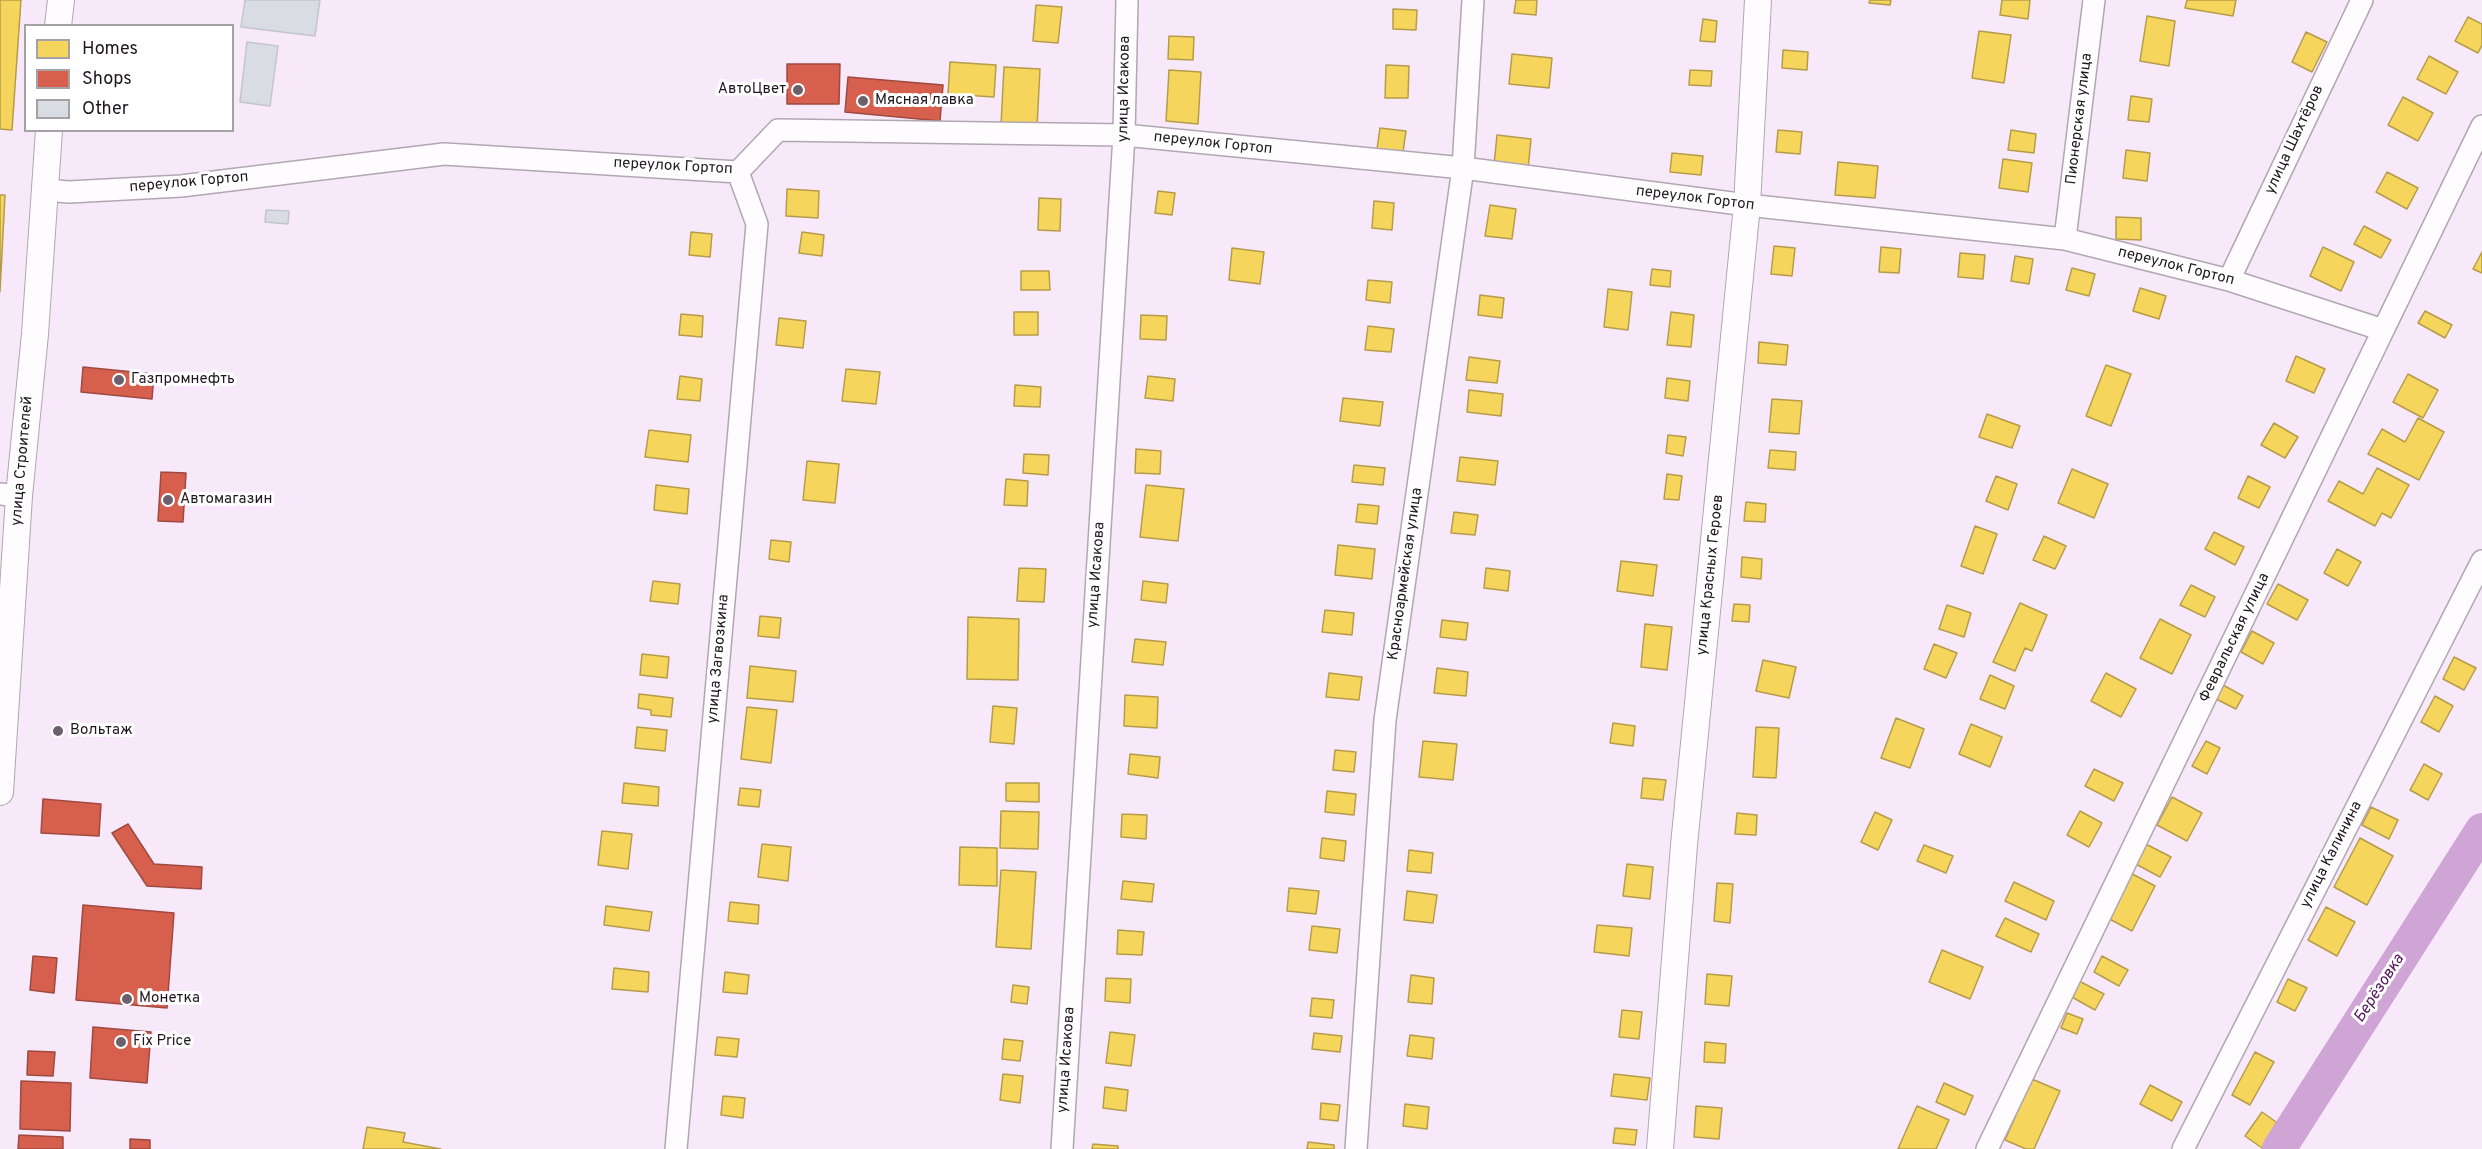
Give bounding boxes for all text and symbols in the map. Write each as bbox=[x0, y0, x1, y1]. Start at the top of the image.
legend bbox=[24, 24, 234, 132]
street label: улица Исакова bbox=[1115, 36, 1135, 142]
text: Homes bbox=[82, 38, 138, 61]
street label: Пионерская улица bbox=[2063, 52, 2097, 186]
text: Shops bbox=[82, 68, 132, 91]
place label: АвтоЦвет bbox=[718, 81, 786, 99]
street label: улица Шахтёров bbox=[2262, 82, 2328, 198]
marker: АвтоЦвет bbox=[791, 83, 805, 97]
place label: Мясная лавка bbox=[875, 92, 974, 110]
marker: Мясная лавка bbox=[856, 94, 870, 108]
text: Other bbox=[82, 98, 129, 121]
street label: переулок Гортоп bbox=[1153, 129, 1273, 159]
street label: переулок Гортоп bbox=[613, 155, 733, 179]
street label: переулок Гортоп bbox=[129, 169, 249, 197]
street label: переулок Гортоп bbox=[1635, 183, 1755, 215]
street label: переулок Гортоп bbox=[2116, 244, 2236, 290]
place label: Газпромнефть bbox=[131, 371, 235, 389]
marker: Газпромнефть bbox=[112, 373, 126, 387]
street label: улица Строителей bbox=[8, 395, 38, 527]
street label: Красноармейская улица bbox=[1385, 486, 1427, 662]
place label: Автомагазин bbox=[180, 491, 272, 509]
marker: Автомагазин bbox=[161, 493, 175, 507]
street label: улица Красных Героев bbox=[1694, 494, 1728, 656]
street label: улица Исакова bbox=[1084, 521, 1110, 629]
street label: Февральская улица bbox=[2196, 570, 2274, 706]
street label: улица Загвозкина bbox=[704, 593, 734, 725]
place label: Вольтаж bbox=[70, 722, 133, 740]
marker: Вольтаж bbox=[51, 724, 65, 738]
street label: улица Калинина bbox=[2297, 799, 2367, 911]
water label: Берёзовка bbox=[2351, 951, 2409, 1027]
place label: Монетка bbox=[139, 990, 200, 1008]
marker: Монетка bbox=[120, 992, 134, 1006]
street label: улица Исакова bbox=[1054, 1006, 1080, 1114]
place label: Fix Price bbox=[133, 1033, 191, 1051]
marker: Fix Price bbox=[114, 1035, 128, 1049]

